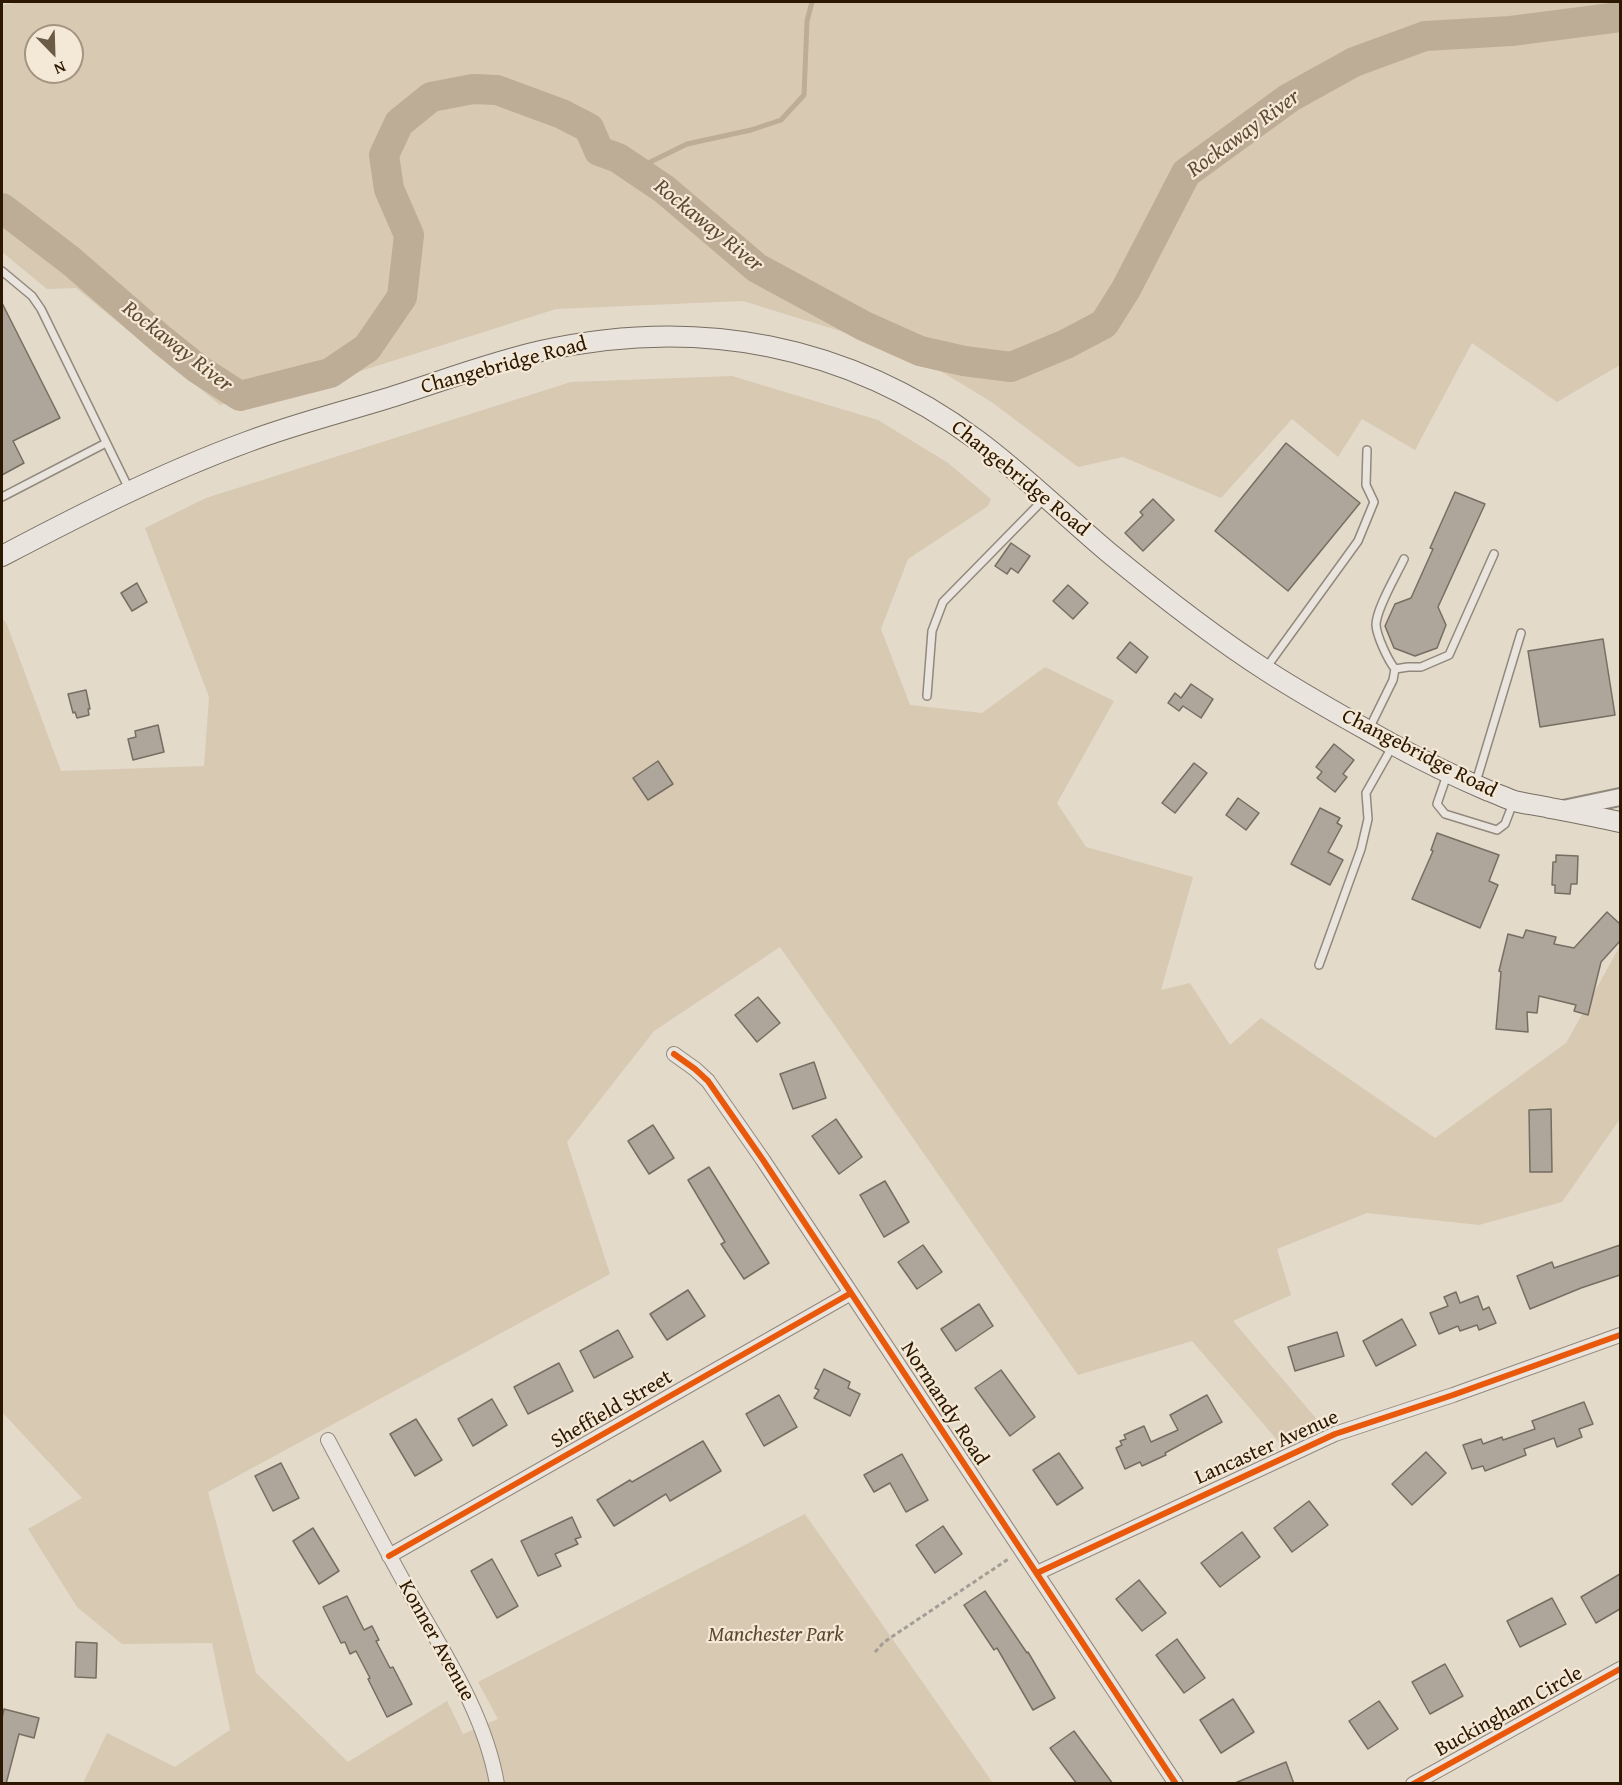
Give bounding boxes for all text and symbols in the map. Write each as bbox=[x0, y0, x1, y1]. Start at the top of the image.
north arrow bbox=[24, 24, 84, 84]
text: N bbox=[51, 56, 70, 82]
water label: Rockaway River bbox=[1182, 84, 1306, 184]
water label: Rockaway River bbox=[648, 174, 768, 278]
water label: Rockaway River bbox=[117, 296, 237, 398]
street label: Changebridge Road bbox=[418, 332, 590, 400]
street label: Changebridge Road bbox=[946, 415, 1094, 543]
street label: Changebridge Road bbox=[1337, 704, 1501, 804]
street label: Normandy Road bbox=[895, 1338, 993, 1470]
street label: Sheffield Street bbox=[547, 1365, 677, 1455]
street label: Lancaster Avenue bbox=[1191, 1405, 1343, 1491]
street label: Konner Avenue bbox=[392, 1576, 480, 1706]
park label: Manchester Park bbox=[708, 1623, 844, 1649]
street label: Buckingham Circle bbox=[1431, 1661, 1587, 1763]

